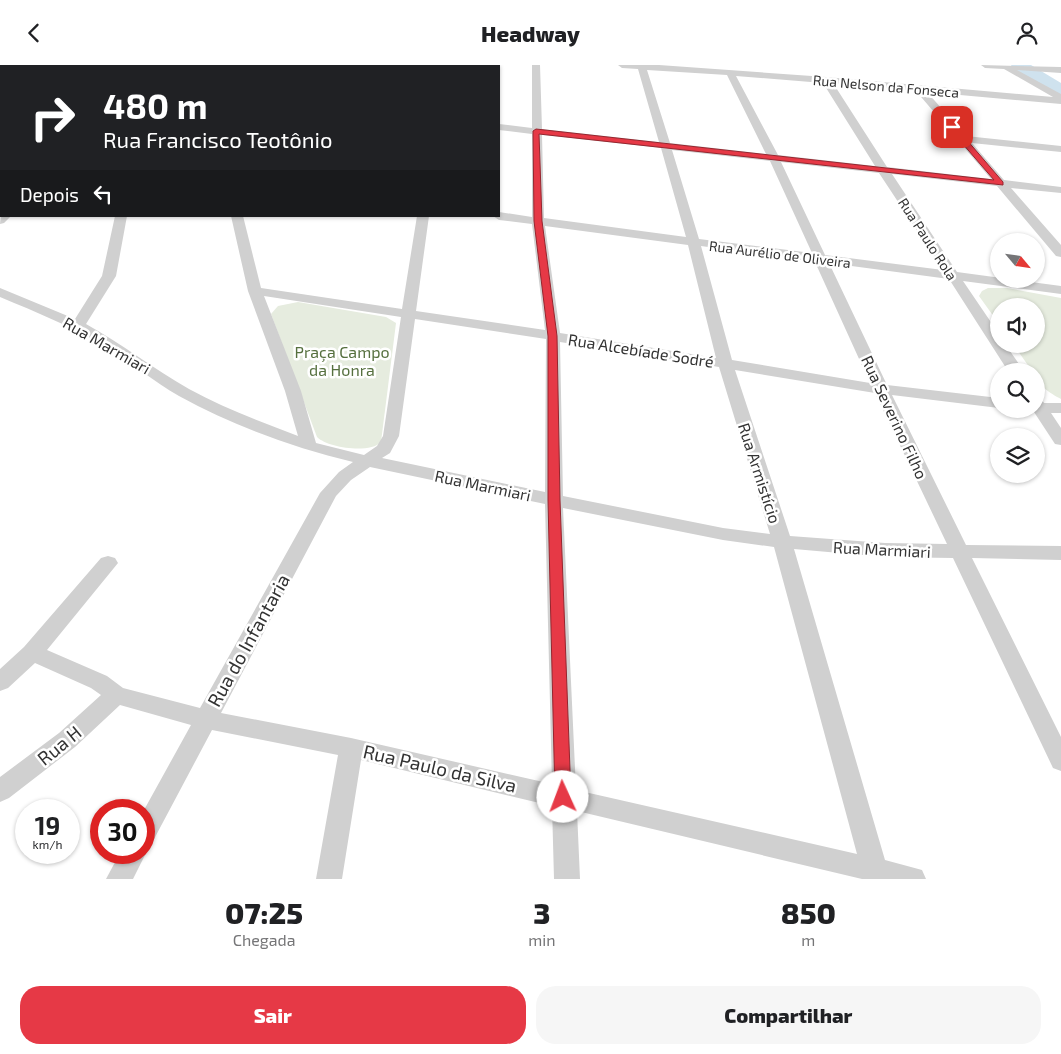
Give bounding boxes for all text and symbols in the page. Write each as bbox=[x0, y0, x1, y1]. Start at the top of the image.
icon: back bbox=[20, 19, 48, 47]
icon: person bbox=[1013, 19, 1041, 47]
text: Headway bbox=[481, 20, 580, 46]
street label: Rua Nelson da Fonseca bbox=[812, 71, 960, 101]
text: 480 m bbox=[103, 84, 208, 126]
icon: right bbox=[20, 85, 85, 150]
pin bbox=[931, 106, 973, 148]
icon: arrive bbox=[938, 113, 966, 141]
text: Rua Francisco Teotônio bbox=[103, 126, 332, 152]
icon: left bbox=[89, 180, 117, 208]
text: Depois bbox=[20, 183, 79, 206]
street label: Rua Paulo Rola bbox=[895, 195, 961, 283]
north arrow bbox=[990, 233, 1045, 287]
map controls bbox=[990, 233, 1045, 483]
street label: Rua Aurélio de Oliveira bbox=[708, 237, 852, 271]
button: sound bbox=[990, 298, 1045, 353]
street label: Rua Marmiari bbox=[60, 312, 154, 378]
street label: Rua Alcebíade Sodré bbox=[567, 329, 715, 371]
park label: Praça Campo da Honra bbox=[294, 342, 390, 379]
street label: Rua Severino Filho bbox=[858, 352, 932, 482]
button: search bbox=[990, 363, 1045, 418]
street label: Rua Armistício bbox=[735, 420, 785, 526]
button: layers bbox=[990, 428, 1045, 483]
street label: Rua Marmiari bbox=[433, 466, 533, 504]
street label: Rua Marmiari bbox=[833, 537, 931, 561]
street label: Rua do Infantaria bbox=[202, 570, 294, 710]
street label: Rua H bbox=[32, 720, 86, 770]
street label: Rua Paulo da Silva bbox=[361, 739, 519, 797]
position arrow bbox=[536, 770, 588, 822]
speed limit sign: 30 bbox=[90, 799, 155, 864]
text: 19 bbox=[35, 810, 60, 840]
text: km/h bbox=[33, 837, 62, 851]
text: 07:25 bbox=[225, 894, 303, 930]
text: 3 bbox=[533, 894, 551, 930]
text: 850 bbox=[781, 894, 836, 930]
text: Chegada bbox=[233, 930, 295, 949]
text: min bbox=[528, 930, 556, 949]
text: m bbox=[801, 930, 815, 949]
button: Sair bbox=[20, 986, 526, 1044]
button: Compartilhar bbox=[536, 986, 1041, 1044]

